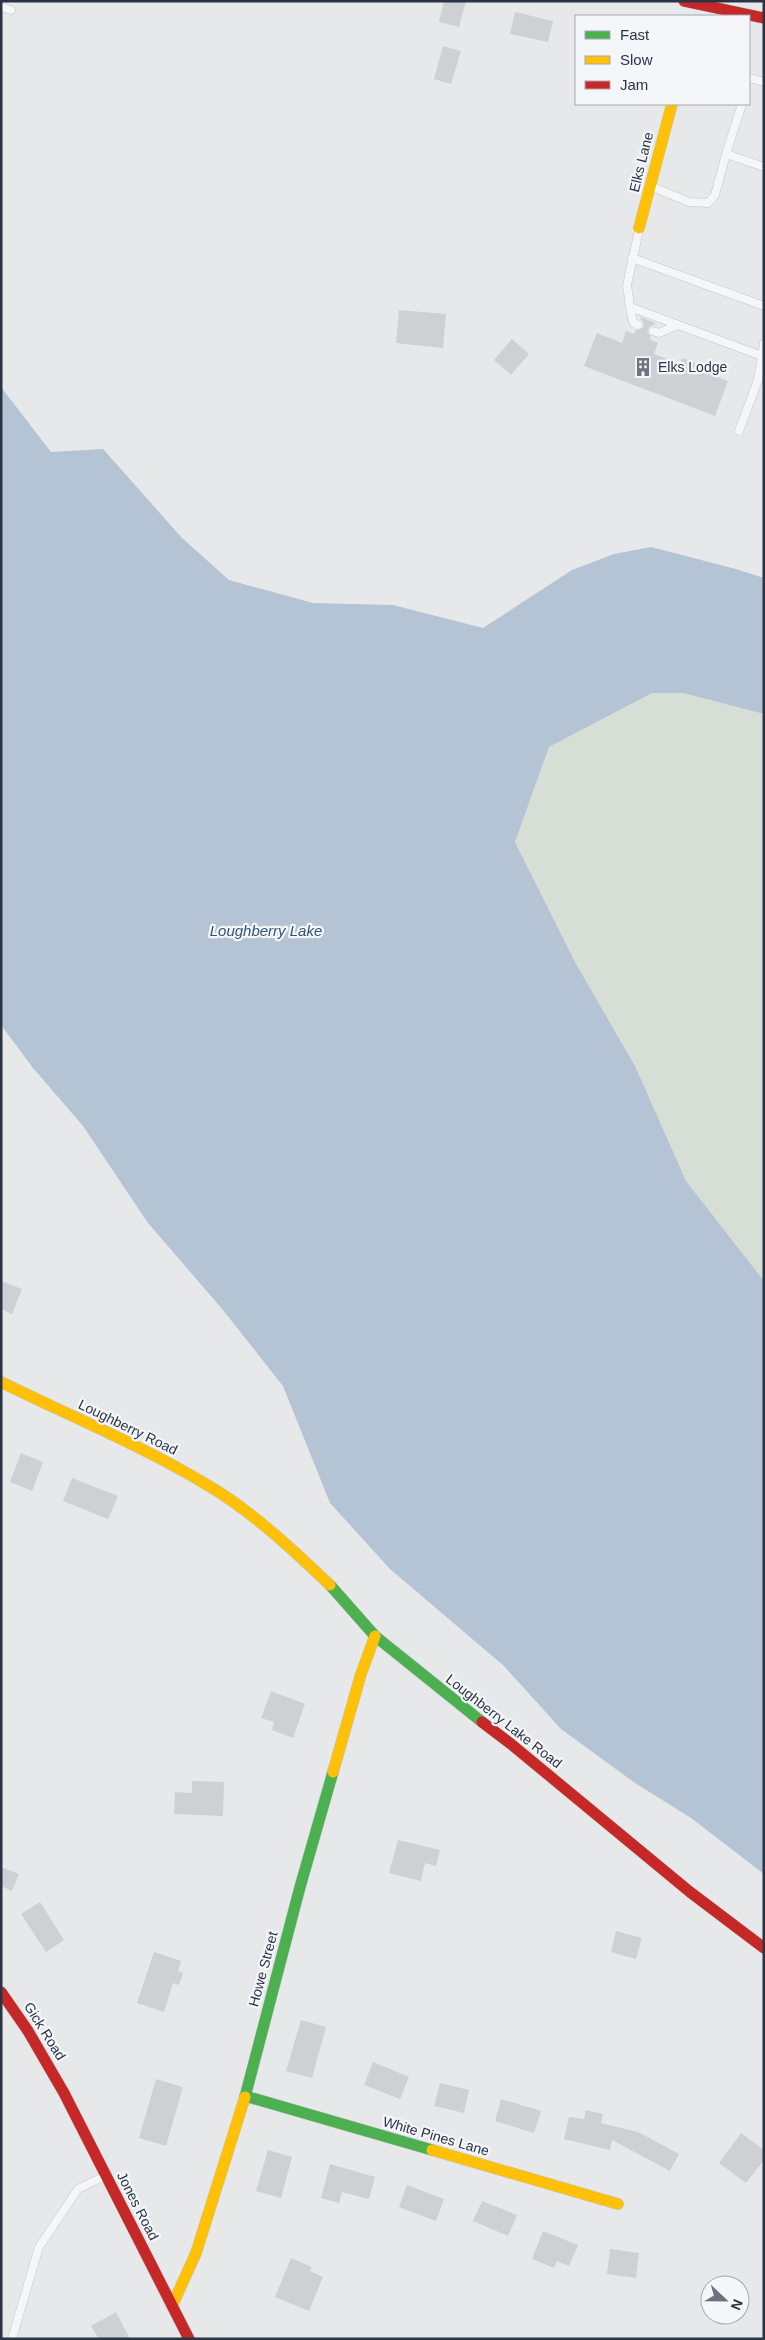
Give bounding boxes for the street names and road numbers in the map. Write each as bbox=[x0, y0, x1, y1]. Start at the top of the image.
street label: Elks Lane bbox=[626, 130, 656, 194]
street label: Loughberry Road bbox=[76, 1396, 180, 1458]
street label: Loughberry Lake Road bbox=[443, 1671, 565, 1771]
street label: Howe Street bbox=[245, 1930, 281, 2008]
street label: Gick Road bbox=[21, 1999, 69, 2063]
street label: White Pines Lane bbox=[381, 2113, 491, 2159]
street label: Jones Road bbox=[114, 2169, 162, 2243]

